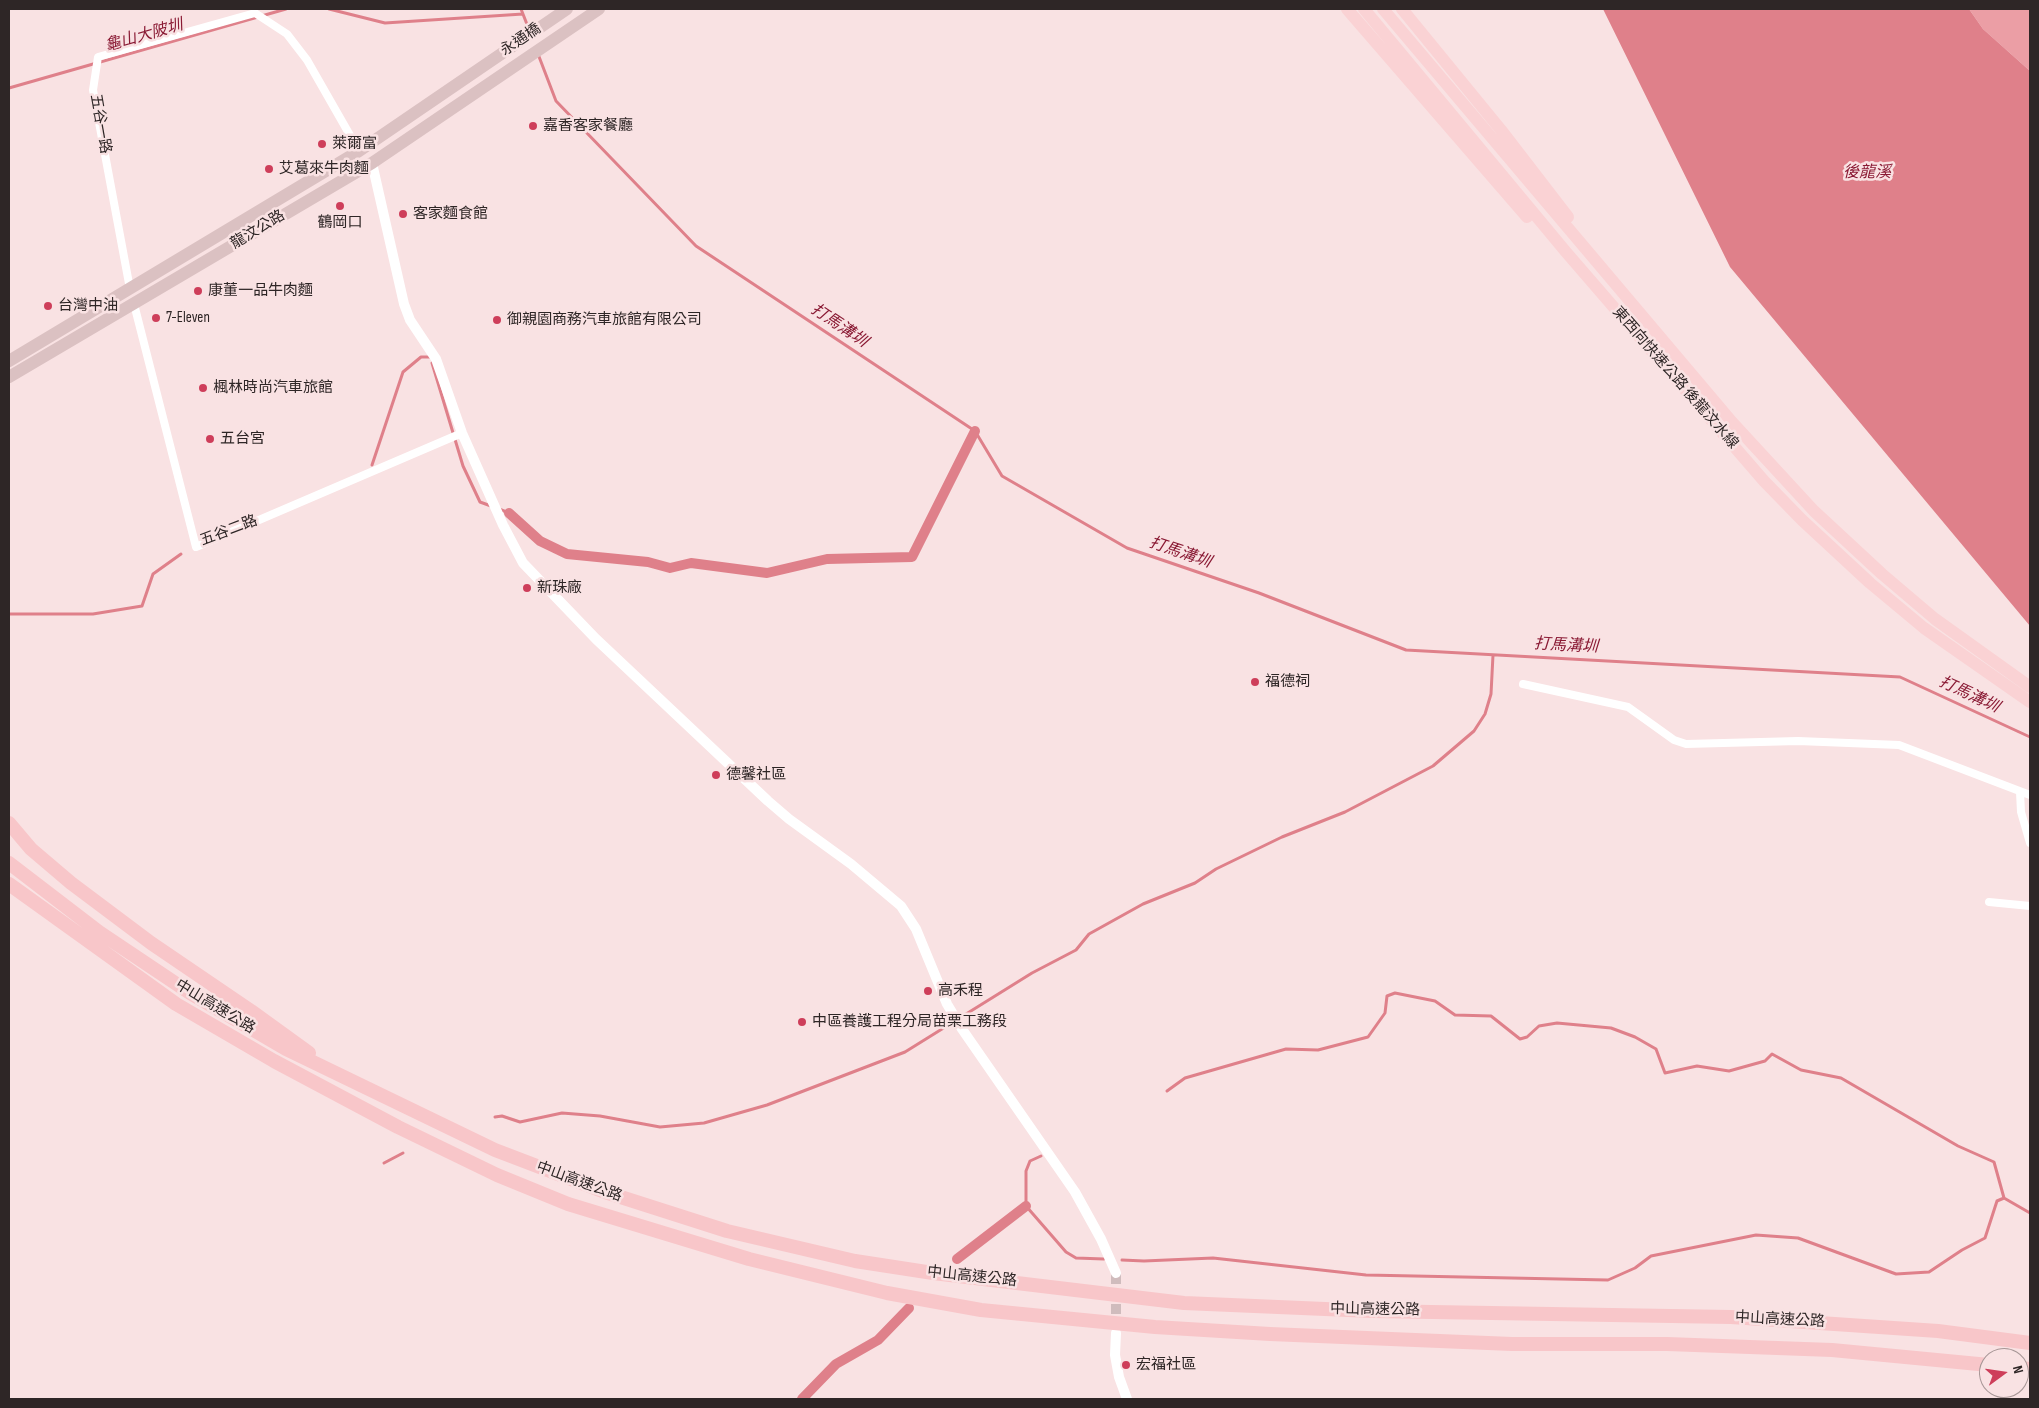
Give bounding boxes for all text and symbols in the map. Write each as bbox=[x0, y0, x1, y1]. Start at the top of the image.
water label: 龜山大陂圳 bbox=[103, 16, 185, 56]
street label: 永通橋 bbox=[497, 20, 545, 60]
street label: 五谷一路 bbox=[86, 93, 114, 155]
place label: 嘉香客家餐廳 bbox=[543, 117, 633, 135]
marker: 嘉香客家餐廳 bbox=[527, 120, 539, 132]
place label: 萊爾富 bbox=[332, 135, 377, 153]
marker: 萊爾富 bbox=[316, 138, 328, 150]
place label: 艾葛來牛肉麵 bbox=[279, 160, 369, 178]
marker: 艾葛來牛肉麵 bbox=[263, 163, 275, 175]
water label: 後龍溪 bbox=[1843, 163, 1891, 183]
marker: 鶴岡口 bbox=[334, 200, 346, 212]
place label: 客家麵食館 bbox=[413, 205, 488, 223]
street label: 龍汶公路 bbox=[228, 207, 288, 253]
marker: 客家麵食館 bbox=[397, 208, 409, 220]
place label: 鶴岡口 bbox=[318, 214, 362, 232]
place label: 康董一品牛肉麵 bbox=[208, 282, 313, 300]
marker: 康董一品牛肉麵 bbox=[192, 285, 204, 297]
place label: 台灣中油 bbox=[58, 297, 118, 315]
marker: 台灣中油 bbox=[42, 300, 54, 312]
water label: 打馬溝圳 bbox=[807, 300, 871, 352]
street label: 東西向快速公路 後龍汶水線 bbox=[1608, 303, 1742, 453]
place label: 7-Eleven bbox=[166, 309, 210, 327]
place label: 御親園商務汽車旅館有限公司 bbox=[507, 311, 702, 329]
marker: 7-Eleven bbox=[150, 312, 162, 324]
marker: 御親園商務汽車旅館有限公司 bbox=[491, 314, 503, 326]
place label: 楓林時尚汽車旅館 bbox=[213, 379, 333, 397]
marker: 楓林時尚汽車旅館 bbox=[197, 382, 209, 394]
place label: 五台宮 bbox=[220, 430, 265, 448]
marker: 五台宮 bbox=[204, 433, 216, 445]
street label: 五谷二路 bbox=[198, 512, 260, 550]
water label: 打馬溝圳 bbox=[1147, 534, 1213, 572]
place label: 新珠廠 bbox=[537, 579, 582, 597]
marker: 新珠廠 bbox=[521, 582, 533, 594]
water label: 打馬溝圳 bbox=[1534, 635, 1598, 657]
place label: 福德祠 bbox=[1265, 673, 1310, 691]
water label: 打馬溝圳 bbox=[1936, 673, 2002, 717]
marker: 福德祠 bbox=[1249, 676, 1261, 688]
place label: 德馨社區 bbox=[726, 766, 786, 784]
marker: 德馨社區 bbox=[710, 769, 722, 781]
street label: 中山高速公路 bbox=[172, 976, 258, 1038]
place label: 高禾程 bbox=[938, 982, 983, 1000]
marker: 高禾程 bbox=[922, 985, 934, 997]
place label: 中區養護工程分局苗栗工務段 bbox=[812, 1013, 1007, 1031]
marker: 中區養護工程分局苗栗工務段 bbox=[796, 1016, 808, 1028]
street label: 中山高速公路 bbox=[534, 1158, 624, 1206]
street label: 中山高速公路 bbox=[926, 1263, 1018, 1291]
street label: 中山高速公路 bbox=[1330, 1300, 1420, 1320]
street label: 中山高速公路 bbox=[1735, 1309, 1825, 1331]
north arrow bbox=[1979, 1348, 2029, 1398]
place label: 宏福社區 bbox=[1136, 1356, 1196, 1374]
marker: 宏福社區 bbox=[1120, 1359, 1132, 1371]
text: N bbox=[2009, 1364, 2027, 1375]

